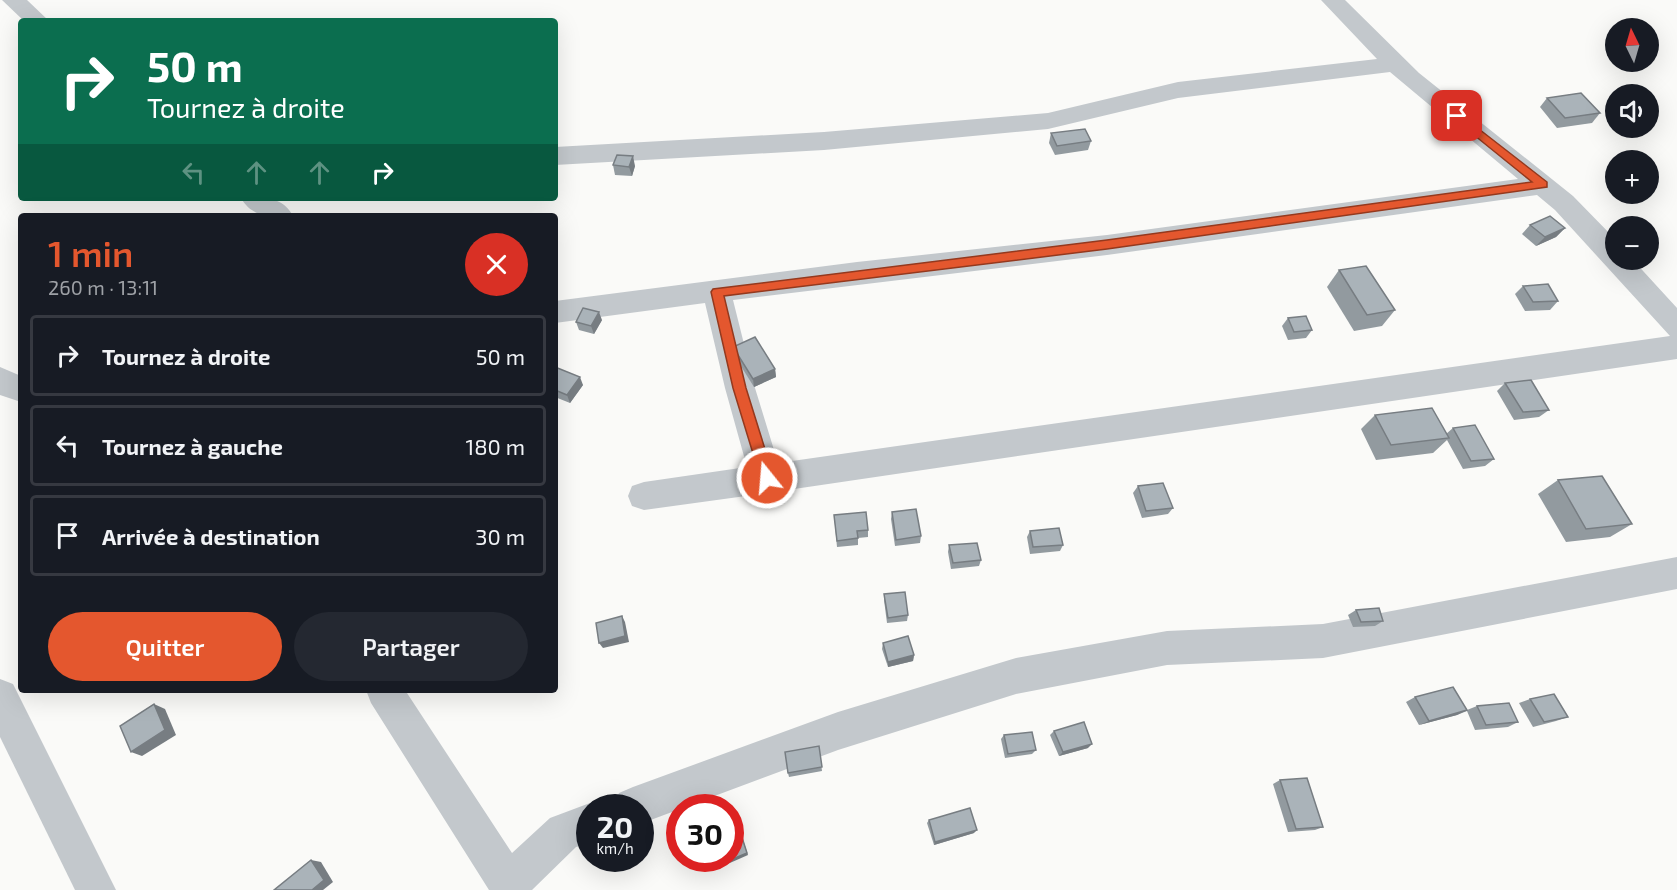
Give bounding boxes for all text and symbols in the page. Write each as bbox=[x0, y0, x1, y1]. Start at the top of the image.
north arrow bbox=[1605, 18, 1659, 72]
map controls bbox=[1605, 18, 1659, 270]
text: 50 m bbox=[147, 40, 243, 90]
icon: right bbox=[48, 42, 126, 120]
button: sound bbox=[1605, 84, 1659, 138]
pin bbox=[1431, 90, 1482, 141]
text: Tournez à droite bbox=[147, 91, 345, 123]
icon: arrive bbox=[1440, 99, 1473, 132]
button: + bbox=[1605, 150, 1659, 204]
icon: left bbox=[177, 156, 210, 189]
icon: ahead bbox=[240, 156, 273, 189]
icon: ahead bbox=[303, 156, 336, 189]
icon: right bbox=[366, 156, 399, 189]
button: − bbox=[1605, 216, 1659, 270]
text: 1 min bbox=[48, 231, 133, 274]
button: close bbox=[465, 233, 528, 296]
text: 260 m · 13:11 bbox=[48, 275, 158, 299]
icon: right bbox=[51, 339, 84, 372]
text: Tournez à droite bbox=[102, 343, 271, 369]
text: 50 m bbox=[476, 343, 525, 369]
icon: left bbox=[51, 429, 84, 462]
text: Tournez à gauche bbox=[102, 433, 283, 459]
text: 180 m bbox=[465, 433, 525, 459]
position arrow bbox=[735, 446, 799, 510]
icon: arrive bbox=[51, 519, 84, 552]
text: Arrivée à destination bbox=[102, 523, 320, 549]
text: 30 m bbox=[475, 523, 525, 549]
button: Quitter bbox=[48, 612, 282, 681]
button: Partager bbox=[294, 612, 528, 681]
speed limit sign: 30 bbox=[666, 794, 744, 872]
text: 20 bbox=[597, 808, 633, 844]
text: km/h bbox=[596, 839, 634, 857]

